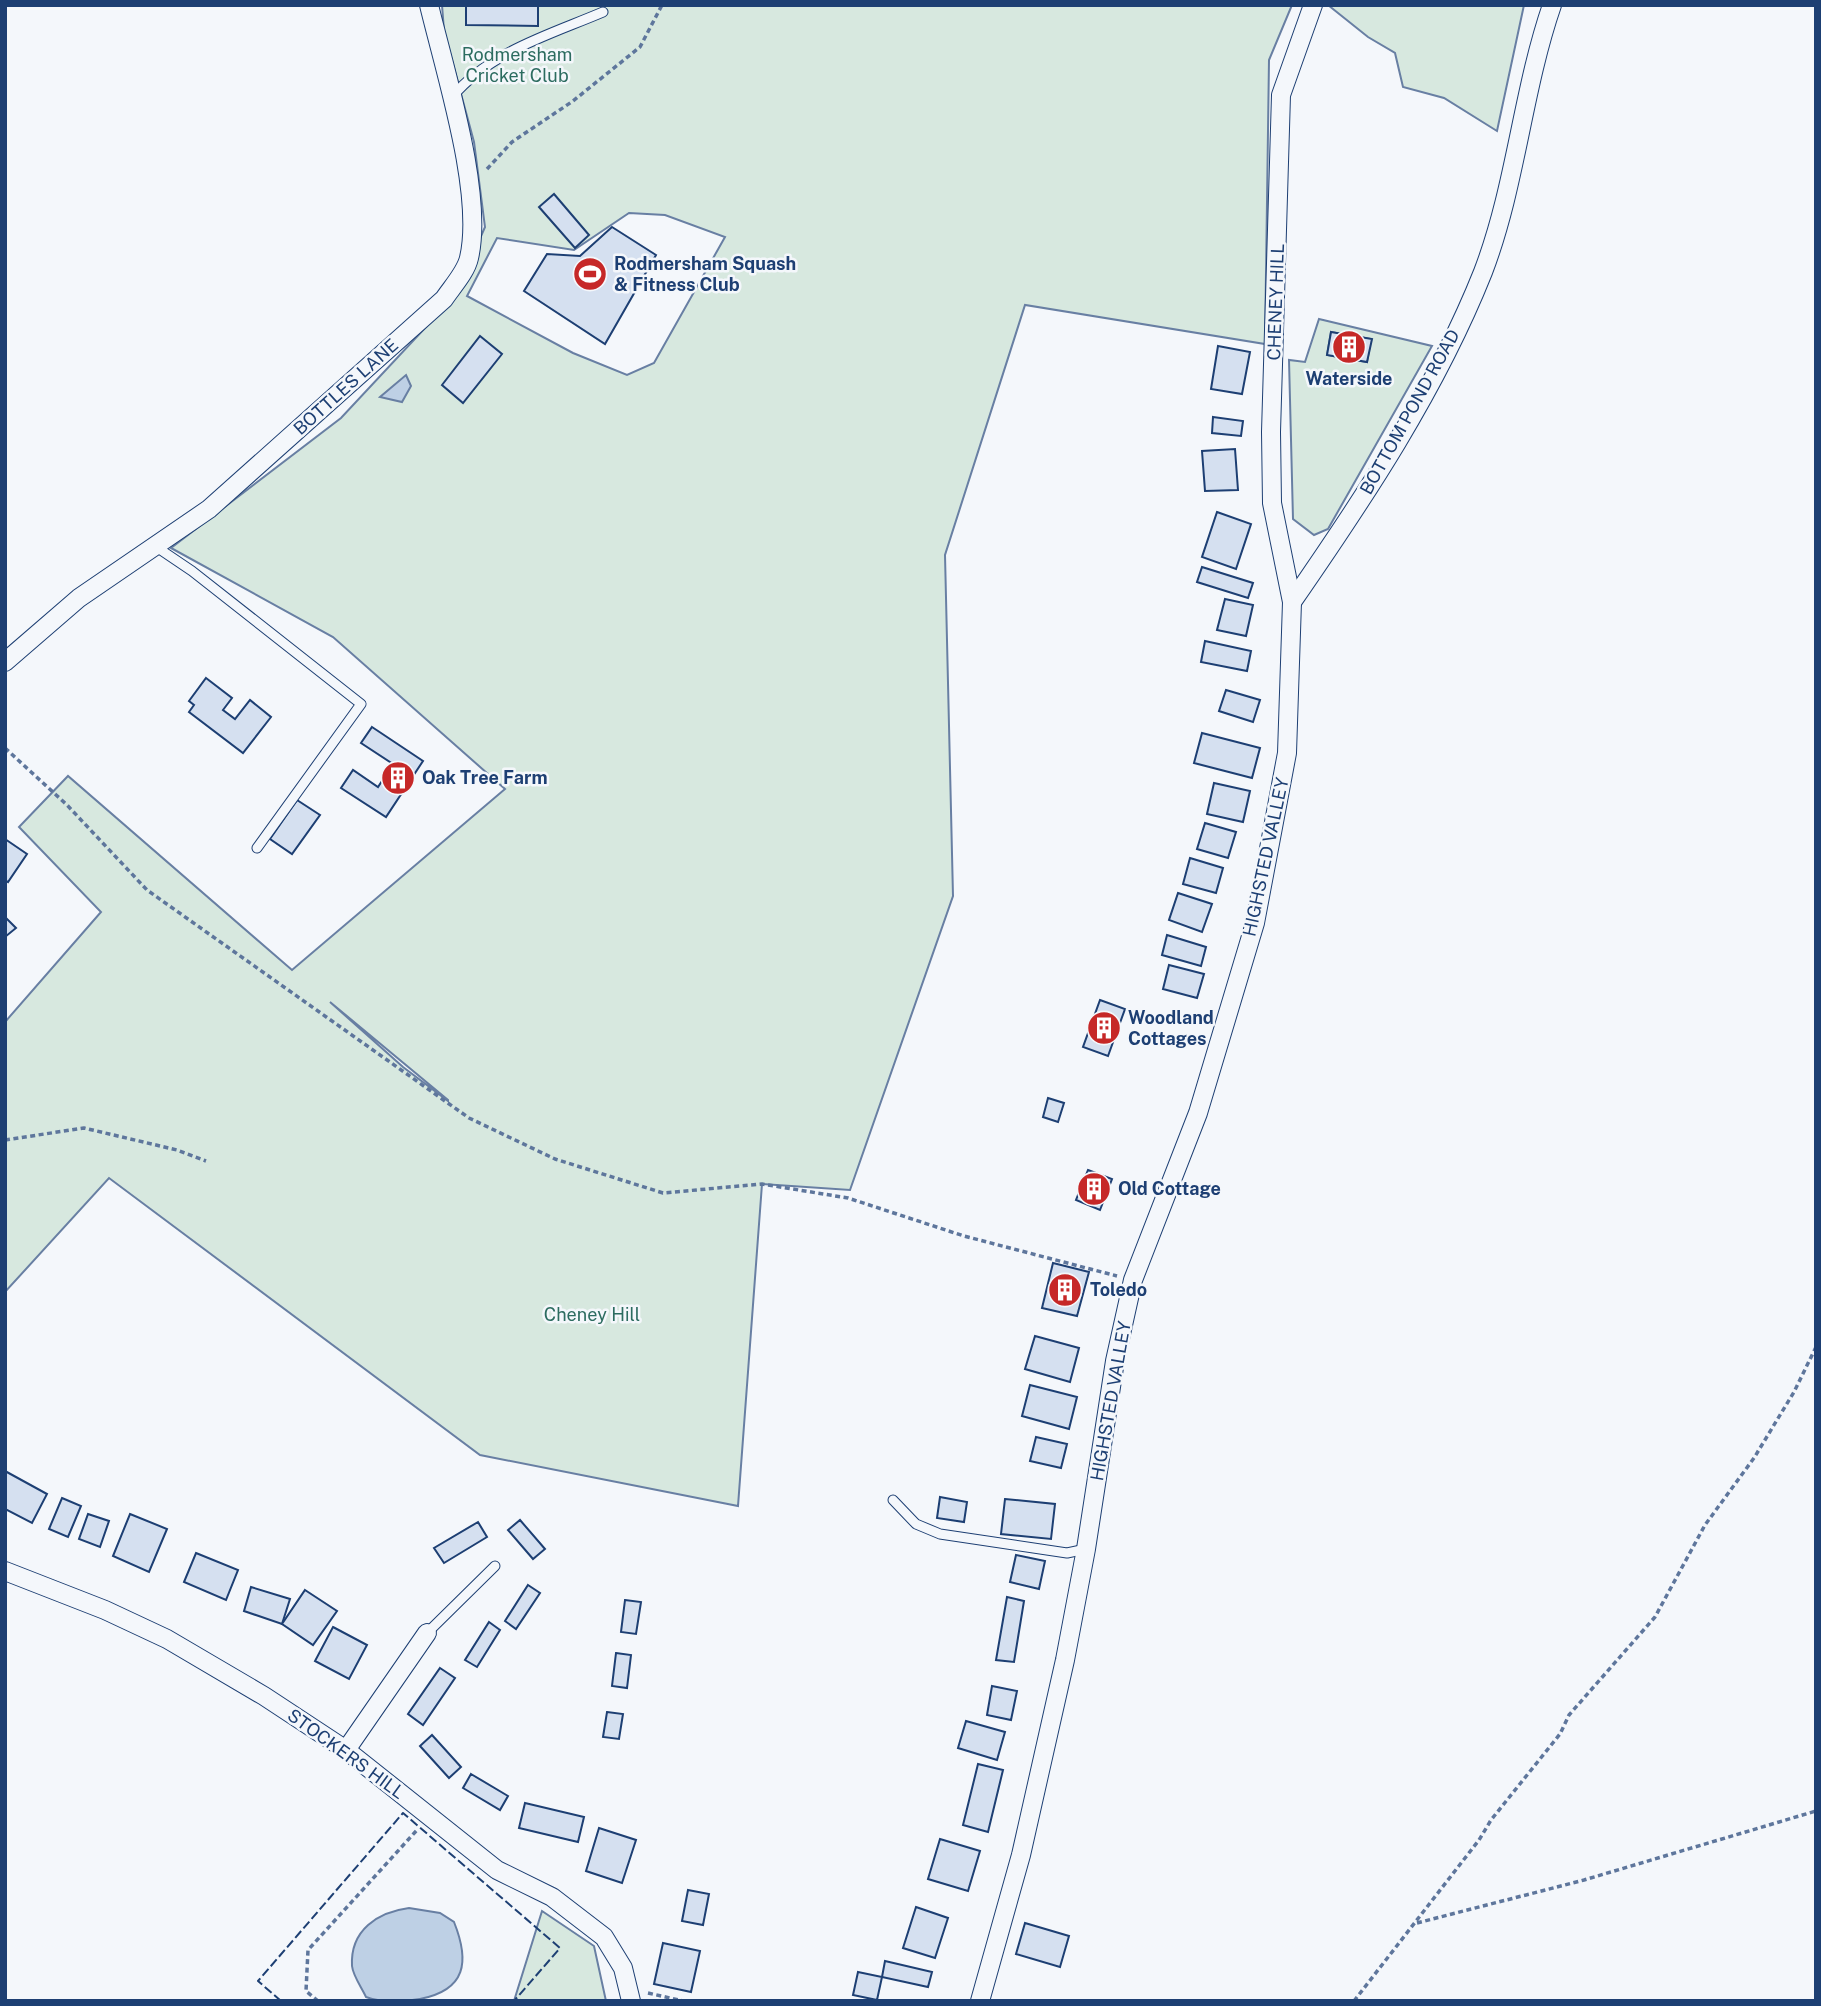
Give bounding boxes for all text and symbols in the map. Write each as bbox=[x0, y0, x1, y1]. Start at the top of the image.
park label: Rodmersham Cricket Club bbox=[462, 44, 572, 86]
street label: CHENEY HILL bbox=[1263, 243, 1288, 361]
place label: Rodmersham Squash & Fitness Club bbox=[614, 253, 796, 295]
sports icon: Rodmersham Squash & Fitness Club bbox=[571, 255, 609, 293]
street label: BOTTOM POND ROAD bbox=[1355, 325, 1464, 498]
building icon: Waterside bbox=[1330, 328, 1368, 366]
street label: BOTTLES LANE bbox=[289, 334, 402, 439]
place label: Waterside bbox=[1306, 368, 1392, 389]
building icon: Oak Tree Farm bbox=[379, 759, 417, 797]
place label: Oak Tree Farm bbox=[422, 767, 548, 788]
street label: HIGHSTED VALLEY bbox=[1238, 775, 1293, 938]
place label: Woodland Cottages bbox=[1128, 1007, 1214, 1049]
building icon: Woodland Cottages bbox=[1085, 1009, 1123, 1047]
building icon: Old Cottage bbox=[1075, 1170, 1113, 1208]
place label: Old Cottage bbox=[1118, 1178, 1221, 1199]
building icon: Toledo bbox=[1046, 1271, 1084, 1309]
place label: Toledo bbox=[1090, 1279, 1147, 1300]
park label: Cheney Hill bbox=[544, 1304, 640, 1325]
street label: HIGHSTED VALLEY bbox=[1086, 1319, 1135, 1483]
street label: STOCKERS HILL bbox=[284, 1704, 409, 1803]

